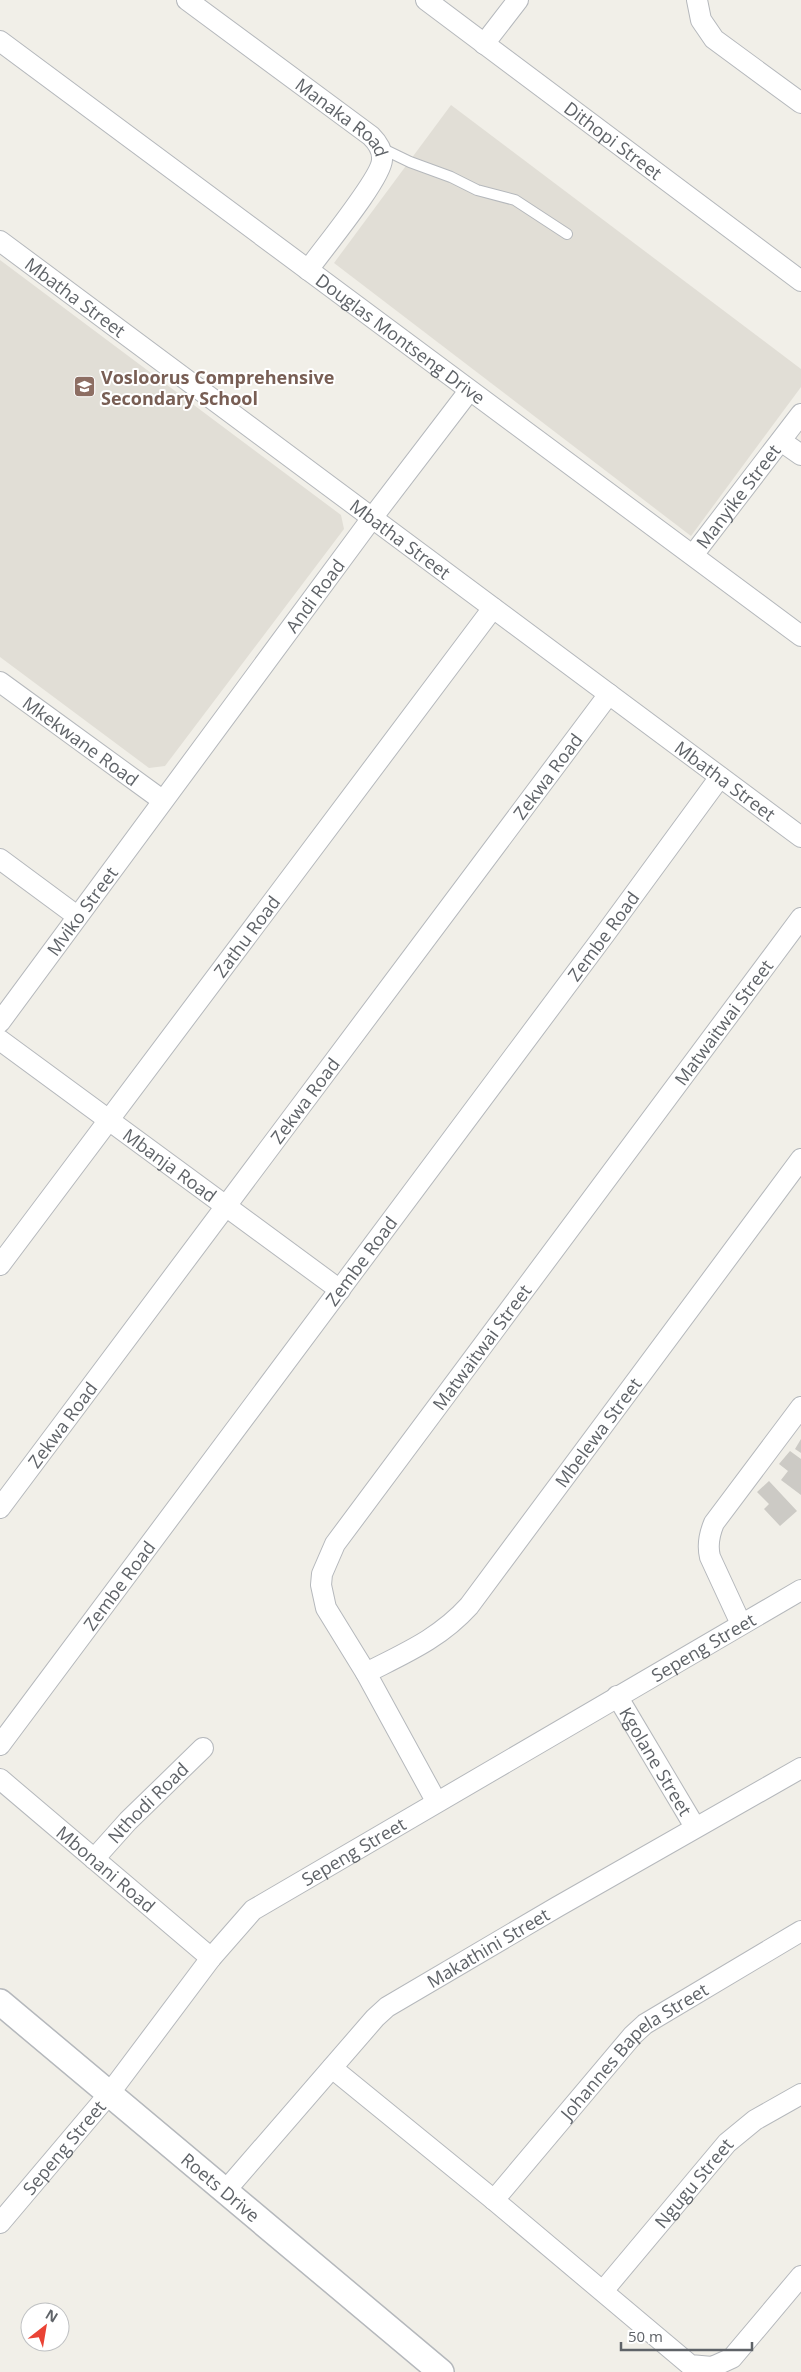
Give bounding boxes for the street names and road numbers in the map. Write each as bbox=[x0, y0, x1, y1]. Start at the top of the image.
street label: Manaka Road bbox=[291, 72, 394, 160]
street label: Dithopi Street bbox=[559, 96, 667, 185]
street label: Mbatha Street bbox=[20, 252, 131, 342]
street label: Douglas Montseng Drive bbox=[311, 268, 490, 409]
street label: Manyike Street bbox=[690, 439, 786, 553]
street label: Mbatha Street bbox=[345, 494, 456, 584]
street label: Andi Road bbox=[280, 554, 350, 637]
street label: Mkekwane Road bbox=[18, 691, 144, 791]
street label: Zekwa Road bbox=[508, 728, 588, 824]
street label: Mbatha Street bbox=[670, 735, 780, 826]
street label: Mviko Street bbox=[41, 862, 123, 960]
street label: Zembe Road bbox=[562, 886, 644, 986]
street label: Zathu Road bbox=[208, 890, 285, 982]
street label: Matwaitwai Street bbox=[669, 954, 778, 1090]
street label: Zekwa Road bbox=[265, 1053, 345, 1148]
street label: Mbanja Road bbox=[118, 1123, 222, 1207]
street label: Zembe Road bbox=[320, 1211, 402, 1310]
street label: Matwaitwai Street bbox=[427, 1279, 536, 1415]
street label: Mbelewa Street bbox=[549, 1373, 647, 1492]
street label: Zekwa Road bbox=[22, 1377, 102, 1473]
street label: Zembe Road bbox=[78, 1536, 160, 1635]
street label: Sepeng Street bbox=[647, 1607, 760, 1687]
street label: Kgolane Street bbox=[614, 1703, 697, 1820]
street label: Nthodi Road bbox=[102, 1757, 193, 1848]
street label: Sepeng Street bbox=[297, 1811, 410, 1891]
street label: Mbonani Road bbox=[52, 1820, 160, 1918]
street label: Makathini Street bbox=[422, 1902, 554, 1993]
street label: Johannes Bapela Street bbox=[554, 1977, 712, 2126]
street label: Sepeng Street bbox=[17, 2095, 111, 2200]
street label: Ngugu Street bbox=[649, 2133, 738, 2233]
street label: Roets Drive bbox=[176, 2147, 265, 2227]

